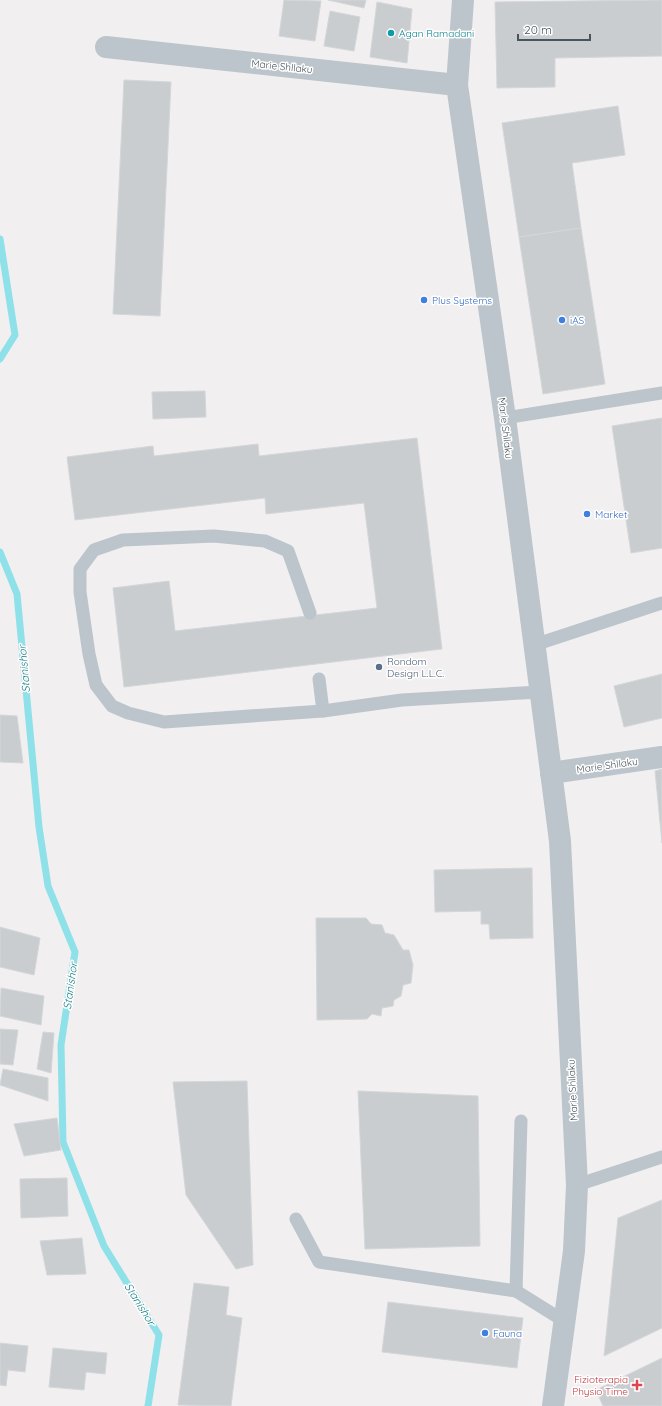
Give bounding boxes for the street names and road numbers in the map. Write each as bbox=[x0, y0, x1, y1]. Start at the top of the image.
street label: Marie Shllaku bbox=[251, 57, 313, 76]
street label: Marie Shllaku bbox=[495, 397, 516, 459]
street label: Marie Shllaku bbox=[576, 755, 639, 776]
street label: Marie Shllaku bbox=[564, 1059, 581, 1121]

